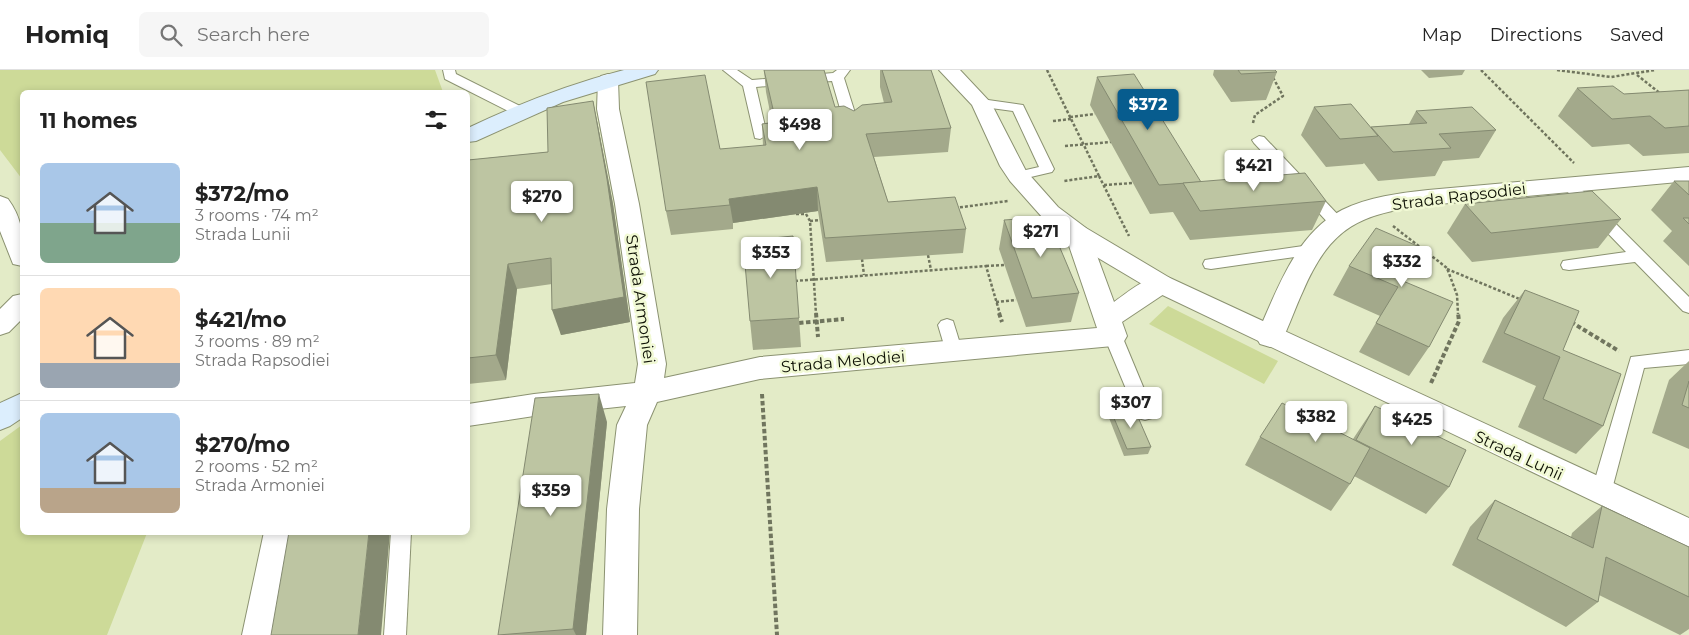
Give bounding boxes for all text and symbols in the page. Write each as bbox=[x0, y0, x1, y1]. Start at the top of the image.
search box bbox=[139, 12, 489, 57]
text: Homiq bbox=[25, 20, 109, 49]
icon: search bbox=[157, 21, 185, 49]
text: Search here bbox=[197, 23, 310, 46]
text: Map bbox=[1422, 24, 1462, 46]
text: Directions bbox=[1490, 24, 1582, 46]
text: Saved bbox=[1610, 24, 1664, 46]
pin: $372 bbox=[1118, 88, 1178, 131]
text: $372 bbox=[1129, 95, 1167, 114]
icon: filters bbox=[422, 106, 450, 134]
text: 11 homes bbox=[40, 108, 137, 133]
pin: $498 bbox=[770, 108, 830, 151]
text: $498 bbox=[779, 115, 821, 134]
pin: $421 bbox=[1224, 150, 1284, 192]
text: $421 bbox=[1235, 156, 1273, 175]
street label: Strada Rapsodiei bbox=[1391, 179, 1527, 214]
pin: $270 bbox=[512, 180, 572, 223]
text: $372/mo bbox=[195, 181, 289, 206]
icon: home bbox=[80, 183, 140, 243]
text: $270 bbox=[522, 187, 562, 206]
text: 3 rooms · 74 m² bbox=[195, 206, 319, 225]
pin: $271 bbox=[1011, 216, 1071, 258]
text: $271 bbox=[1023, 222, 1059, 241]
text: Strada Lunii bbox=[195, 225, 291, 244]
street label: Strada Armoniei bbox=[622, 233, 659, 365]
pin: $353 bbox=[741, 236, 801, 279]
text: $353 bbox=[752, 243, 790, 262]
pin: $332 bbox=[1372, 246, 1432, 288]
text: $332 bbox=[1383, 252, 1421, 271]
text: $421/mo bbox=[195, 307, 286, 332]
icon: home bbox=[80, 308, 140, 368]
text: 3 rooms · 89 m² bbox=[195, 332, 320, 351]
street label: Strada Melodiei bbox=[780, 347, 906, 376]
text: Strada Rapsodiei bbox=[195, 351, 330, 370]
pin: $307 bbox=[1101, 386, 1161, 429]
text: $307 bbox=[1111, 393, 1151, 412]
pin: $382 bbox=[1286, 400, 1346, 443]
pin: $425 bbox=[1382, 404, 1442, 446]
text: $382 bbox=[1296, 407, 1336, 426]
text: $425 bbox=[1392, 410, 1432, 429]
street label: Strada Lunii bbox=[1471, 427, 1566, 484]
text: $270/mo bbox=[195, 432, 290, 457]
icon: home bbox=[80, 433, 140, 493]
text: 2 rooms · 52 m² bbox=[195, 457, 318, 476]
pin: $359 bbox=[521, 474, 581, 517]
text: Strada Armoniei bbox=[195, 476, 325, 495]
text: $359 bbox=[531, 481, 571, 500]

